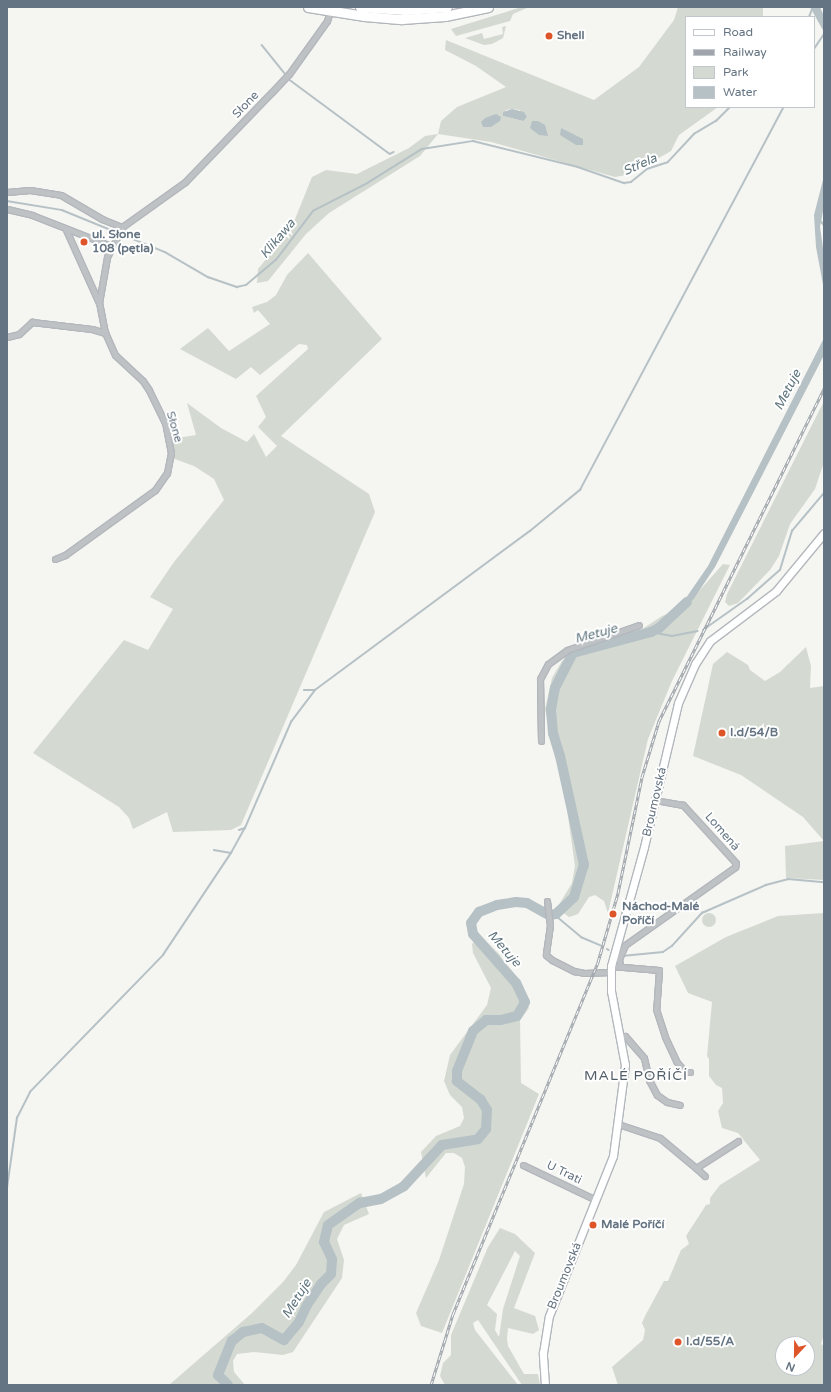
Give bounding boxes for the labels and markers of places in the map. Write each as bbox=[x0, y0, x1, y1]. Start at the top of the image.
place label: Shell bbox=[557, 29, 584, 43]
marker: Shell bbox=[544, 31, 554, 41]
place label: ul. Słone 108 (pętla) bbox=[92, 228, 153, 256]
marker: ul. Słone 108 (pętla) bbox=[79, 237, 89, 247]
place label: I.d/54/B bbox=[730, 726, 778, 740]
marker: I.d/54/B bbox=[717, 728, 727, 738]
place label: Náchod-Malé Poříčí bbox=[622, 900, 699, 928]
marker: Náchod-Malé Poříčí bbox=[607, 908, 619, 920]
place label: Malé Poříčí bbox=[601, 1218, 664, 1232]
marker: Malé Poříčí bbox=[588, 1220, 598, 1230]
place label: I.d/55/A bbox=[686, 1335, 734, 1349]
marker: I.d/55/A bbox=[673, 1337, 683, 1347]

